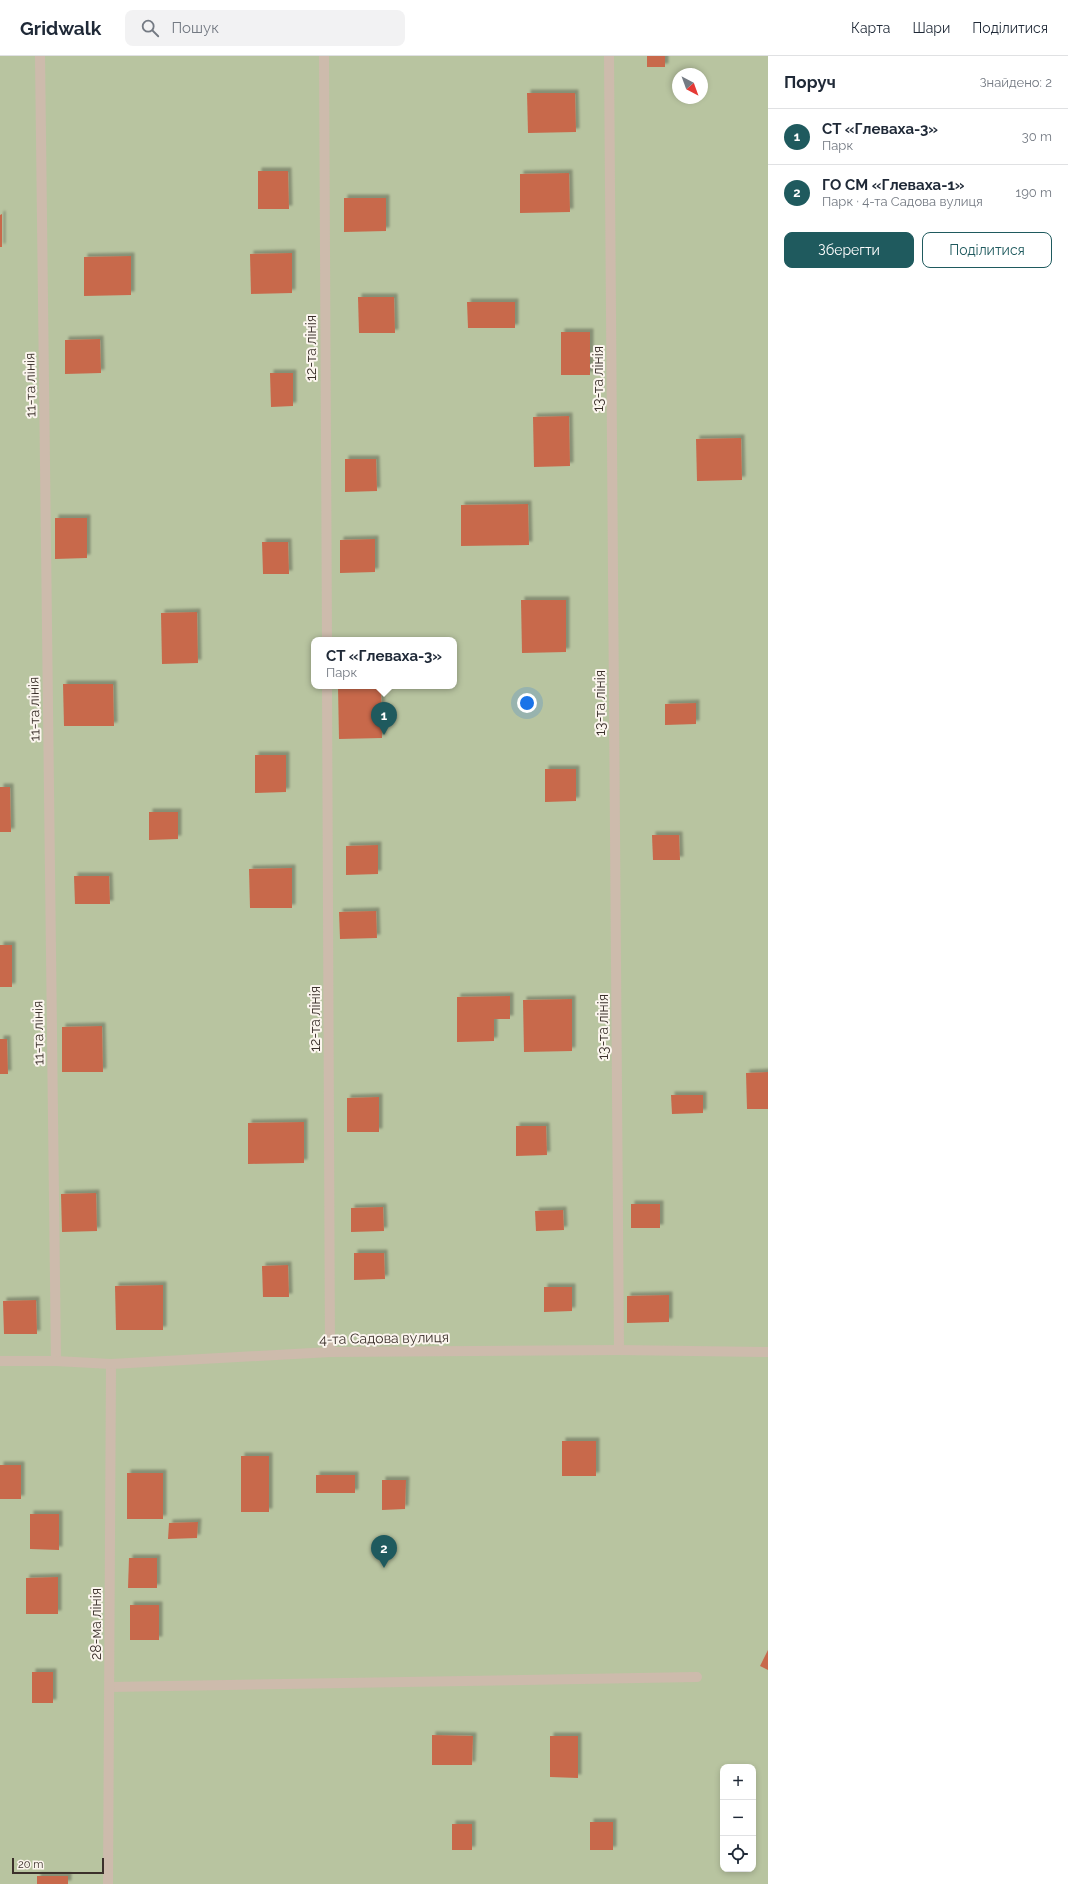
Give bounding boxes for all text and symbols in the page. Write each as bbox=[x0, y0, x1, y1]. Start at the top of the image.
search box bbox=[125, 10, 405, 46]
text: Gridwalk bbox=[20, 17, 101, 39]
icon: search bbox=[139, 17, 161, 39]
text: Пошук bbox=[171, 19, 219, 37]
text: Карта bbox=[851, 20, 890, 36]
text: Шари bbox=[912, 20, 950, 36]
text: Поділитися bbox=[972, 20, 1048, 36]
north arrow bbox=[672, 68, 708, 104]
text: Поруч bbox=[784, 72, 836, 92]
text: Знайдено: 2 bbox=[980, 75, 1052, 90]
text: СТ «Глеваха-3» bbox=[822, 120, 938, 138]
text: 1 bbox=[794, 129, 800, 144]
text: 30 m bbox=[1022, 129, 1052, 144]
text: Парк bbox=[822, 138, 853, 153]
text: ГО СМ «Глеваха-1» bbox=[822, 176, 965, 194]
text: 2 bbox=[793, 185, 801, 200]
text: 190 m bbox=[1016, 185, 1052, 200]
text: Парк · 4-та Садова вулиця bbox=[822, 194, 983, 209]
button: Зберегти bbox=[784, 232, 914, 268]
button: Поділитися bbox=[922, 232, 1052, 268]
street label: 12-та лінія bbox=[303, 315, 319, 381]
street label: 13-та лінія bbox=[590, 346, 606, 412]
street label: 11-та лінія bbox=[21, 353, 39, 417]
popup bbox=[311, 637, 457, 689]
text: СТ «Глеваха-3» bbox=[326, 647, 442, 665]
text: Парк bbox=[326, 665, 357, 680]
street label: 13-та лінія bbox=[592, 670, 608, 736]
street label: 11-та лінія bbox=[25, 677, 43, 741]
your location bbox=[517, 693, 537, 713]
pin: 1 bbox=[371, 702, 397, 735]
street label: 12-та лінія bbox=[307, 986, 323, 1052]
street label: 13-та лінія bbox=[595, 994, 611, 1060]
street label: 11-та лінія bbox=[29, 1001, 47, 1065]
street label: 4-та Садова вулиця bbox=[319, 1329, 449, 1347]
pin: 2 bbox=[371, 1535, 397, 1568]
street label: 28-ма лінія bbox=[88, 1588, 104, 1660]
map controls bbox=[720, 1764, 756, 1872]
button: + bbox=[720, 1764, 756, 1800]
button: − bbox=[720, 1800, 756, 1836]
button: locate bbox=[720, 1836, 756, 1872]
scale bar bbox=[12, 1856, 104, 1875]
text: 20 m bbox=[18, 1858, 43, 1871]

